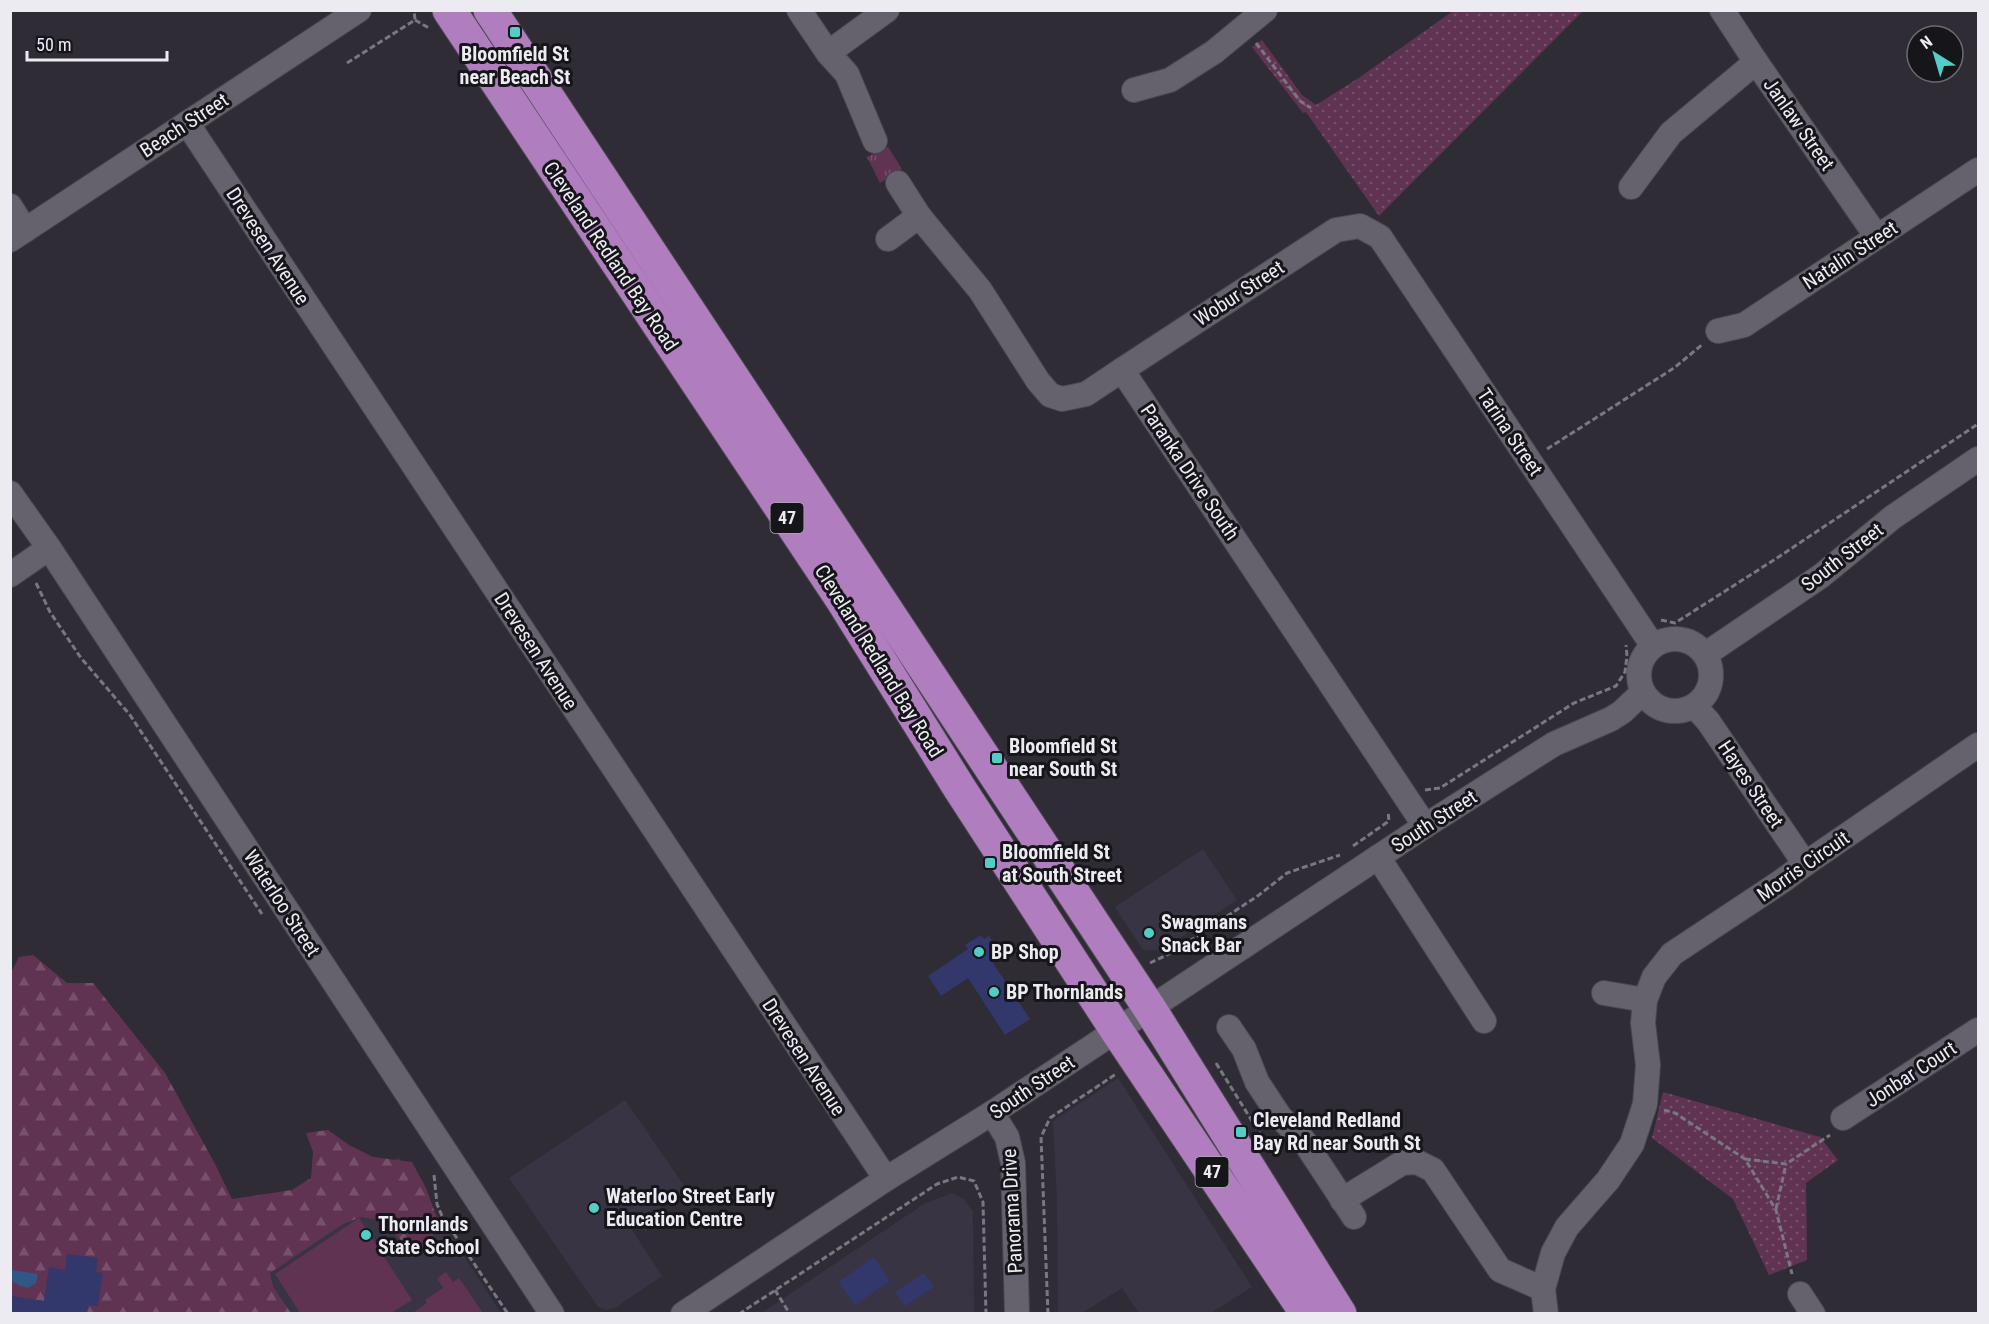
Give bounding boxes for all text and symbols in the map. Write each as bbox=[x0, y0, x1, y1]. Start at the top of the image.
scale bar bbox=[27, 24, 166, 62]
north arrow bbox=[1905, 24, 1965, 84]
marker: Bloomfield St near Beach St bbox=[508, 25, 522, 39]
text: N bbox=[1917, 32, 1936, 53]
text: 50 m bbox=[36, 34, 71, 55]
place label: Bloomfield St near Beach St bbox=[460, 42, 570, 89]
street label: Janlaw Street bbox=[1758, 73, 1840, 175]
street label: Beach Street bbox=[135, 88, 233, 162]
street label: Cleveland Redland Bay Road bbox=[539, 157, 683, 355]
street label: Drevesen Avenue bbox=[221, 183, 315, 309]
street label: Natalin Street bbox=[1798, 216, 1902, 294]
street label: Wobur Street bbox=[1190, 255, 1288, 331]
street label: Tarina Street bbox=[1472, 384, 1548, 480]
street label: Paranka Drive South bbox=[1136, 399, 1244, 545]
road number: 47 bbox=[770, 503, 804, 533]
street label: South Street bbox=[1796, 518, 1888, 596]
street label: Cleveland Redland Bay Road bbox=[810, 560, 948, 762]
street label: Drevesen Avenue bbox=[489, 588, 583, 714]
place label: Bloomfield St near South St bbox=[1009, 734, 1117, 781]
street label: Hayes Street bbox=[1713, 736, 1789, 832]
marker: Bloomfield St near South St bbox=[990, 751, 1004, 765]
street label: South Street bbox=[1387, 784, 1481, 858]
street label: Morris Circuit bbox=[1752, 825, 1854, 906]
place label: Bloomfield St at South Street bbox=[1002, 840, 1122, 887]
street label: Waterloo Street bbox=[239, 845, 325, 961]
marker: Bloomfield St at South Street bbox=[983, 856, 997, 870]
place label: Swagmans Snack Bar bbox=[1161, 910, 1247, 957]
marker: Swagmans Snack Bar bbox=[1142, 926, 1156, 940]
place label: BP Shop bbox=[991, 940, 1059, 964]
marker: BP Shop bbox=[972, 945, 986, 959]
place label: BP Thornlands bbox=[1006, 980, 1123, 1004]
marker: BP Thornlands bbox=[987, 985, 1001, 999]
street label: Drevesen Avenue bbox=[757, 994, 851, 1120]
street label: Jonbar Court bbox=[1861, 1036, 1961, 1112]
street label: South Street bbox=[985, 1050, 1079, 1124]
place label: Cleveland Redland Bay Rd near South St bbox=[1253, 1108, 1421, 1155]
marker: Cleveland Redland Bay Rd near South St bbox=[1234, 1125, 1248, 1139]
street label: Panorama Drive bbox=[997, 1148, 1027, 1274]
road number: 47 bbox=[1196, 1157, 1228, 1187]
place label: Waterloo Street Early Education Centre bbox=[606, 1184, 775, 1231]
marker: Waterloo Street Early Education Centre bbox=[587, 1201, 601, 1215]
place label: Thornlands State School bbox=[378, 1212, 479, 1259]
marker: Thornlands State School bbox=[359, 1228, 373, 1242]

